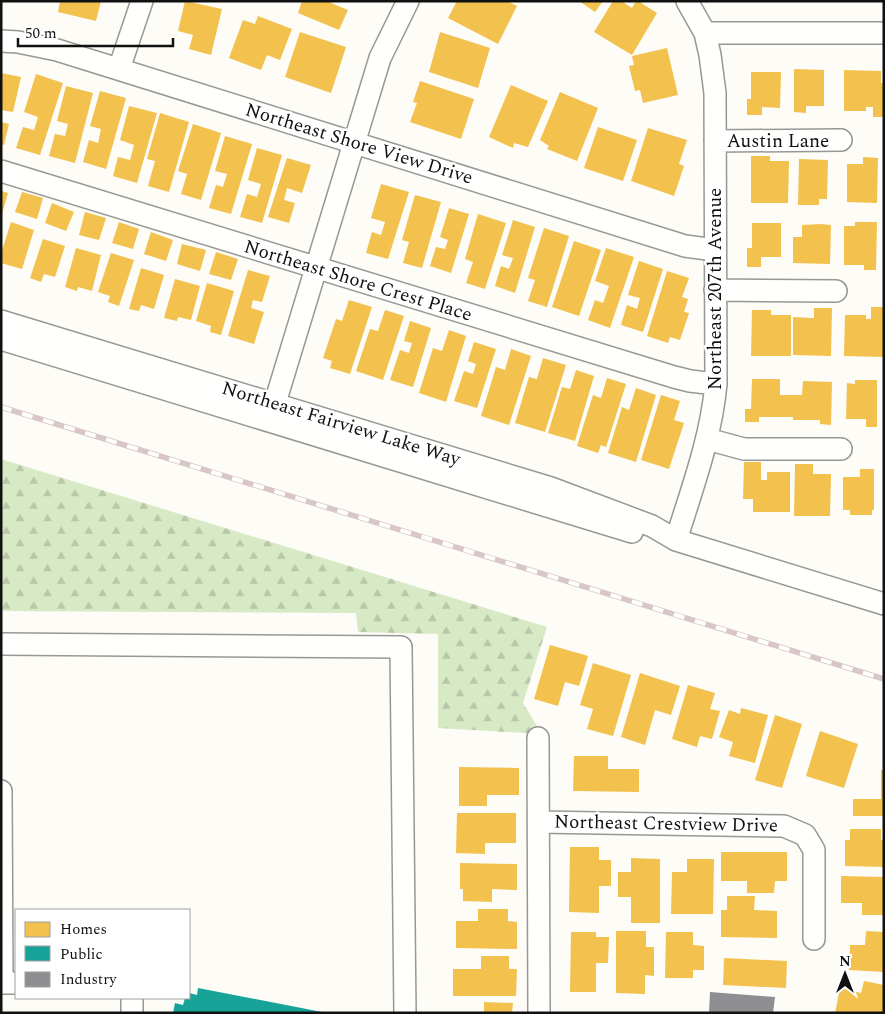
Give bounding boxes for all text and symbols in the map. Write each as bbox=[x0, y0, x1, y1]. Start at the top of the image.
scale bar bbox=[18, 15, 172, 47]
text: 50 m bbox=[25, 22, 57, 45]
street label: Northeast Shore View Drive bbox=[242, 96, 476, 192]
street label: Austin Lane bbox=[727, 127, 829, 156]
street label: Northeast 207th Avenue bbox=[701, 188, 730, 390]
street label: Northeast Shore Crest Place bbox=[240, 232, 476, 330]
street label: Northeast Fairview Lake Way bbox=[218, 374, 465, 474]
street label: Northeast Crestview Drive bbox=[554, 808, 778, 840]
legend bbox=[15, 909, 190, 999]
text: Homes bbox=[60, 918, 107, 941]
text: Public bbox=[60, 943, 103, 966]
north arrow bbox=[820, 949, 870, 999]
text: N bbox=[839, 951, 851, 972]
text: Industry bbox=[60, 968, 117, 991]

